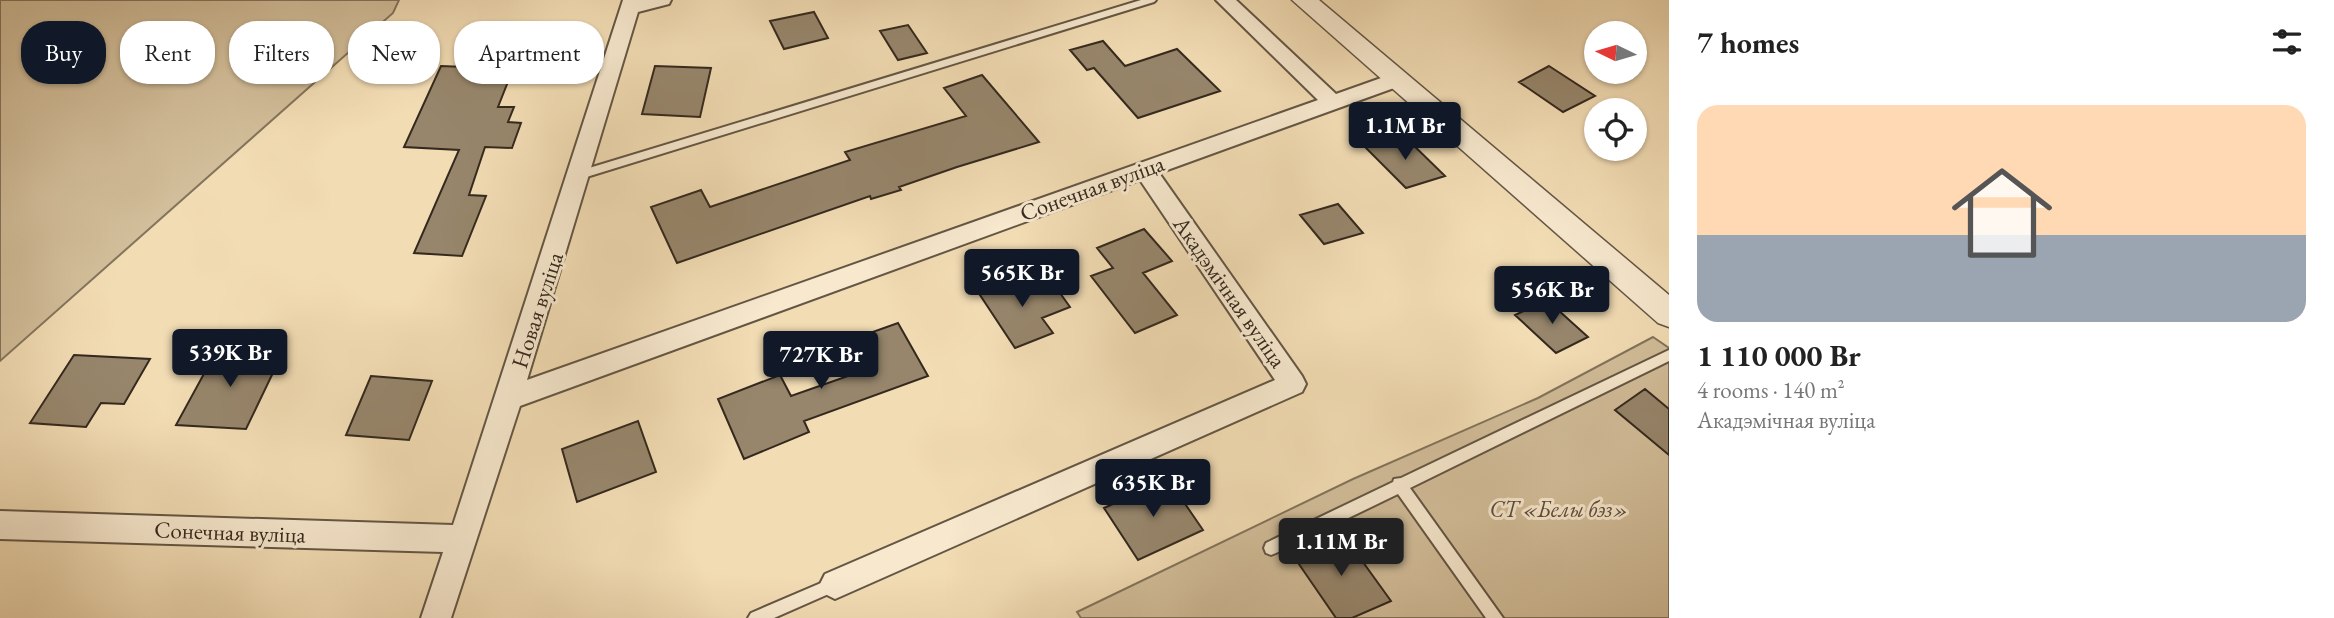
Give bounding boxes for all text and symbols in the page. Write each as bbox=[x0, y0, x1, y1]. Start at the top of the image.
chip: Buy bbox=[21, 21, 106, 84]
chip: Rent bbox=[120, 21, 215, 84]
chip: Filters bbox=[229, 21, 334, 84]
chip: New bbox=[348, 21, 440, 84]
chip: Apartment bbox=[454, 21, 604, 84]
north arrow bbox=[1584, 21, 1647, 84]
map controls bbox=[1584, 21, 1647, 161]
text: 7 homes bbox=[1697, 23, 1799, 62]
icon: filters bbox=[2268, 23, 2306, 61]
button: locate bbox=[1584, 98, 1647, 161]
pin: 1.1M Br bbox=[1340, 102, 1470, 162]
text: 1.1M Br bbox=[1365, 110, 1445, 140]
street label: Сонечная вуліца bbox=[1016, 148, 1169, 228]
icon: home bbox=[1939, 150, 2065, 276]
street label: Акадэмічная вуліца bbox=[1166, 210, 1294, 374]
street label: Новая вуліца bbox=[504, 247, 570, 372]
pin: 565K Br bbox=[957, 250, 1087, 309]
text: 565K Br bbox=[980, 257, 1064, 287]
pin: 556K Br bbox=[1487, 266, 1617, 326]
text: 556K Br bbox=[1510, 274, 1594, 304]
pin: 539K Br bbox=[165, 330, 295, 389]
pin: 727K Br bbox=[756, 332, 886, 391]
text: 1 110 000 Br bbox=[1697, 336, 1861, 375]
text: 539K Br bbox=[188, 337, 272, 367]
text: 727K Br bbox=[779, 339, 863, 369]
text: 4 rooms · 140 m² bbox=[1697, 375, 1845, 405]
text: Акадэмічная вуліца bbox=[1697, 405, 1875, 435]
pin: 635K Br bbox=[1088, 460, 1218, 519]
text: 635K Br bbox=[1111, 467, 1195, 497]
park label: СТ «Белы бэз» bbox=[1490, 494, 1628, 524]
street label: Сонечная вуліца bbox=[154, 514, 307, 550]
pin: 1.11M Br bbox=[1269, 518, 1413, 578]
text: 1.11M Br bbox=[1295, 526, 1387, 556]

